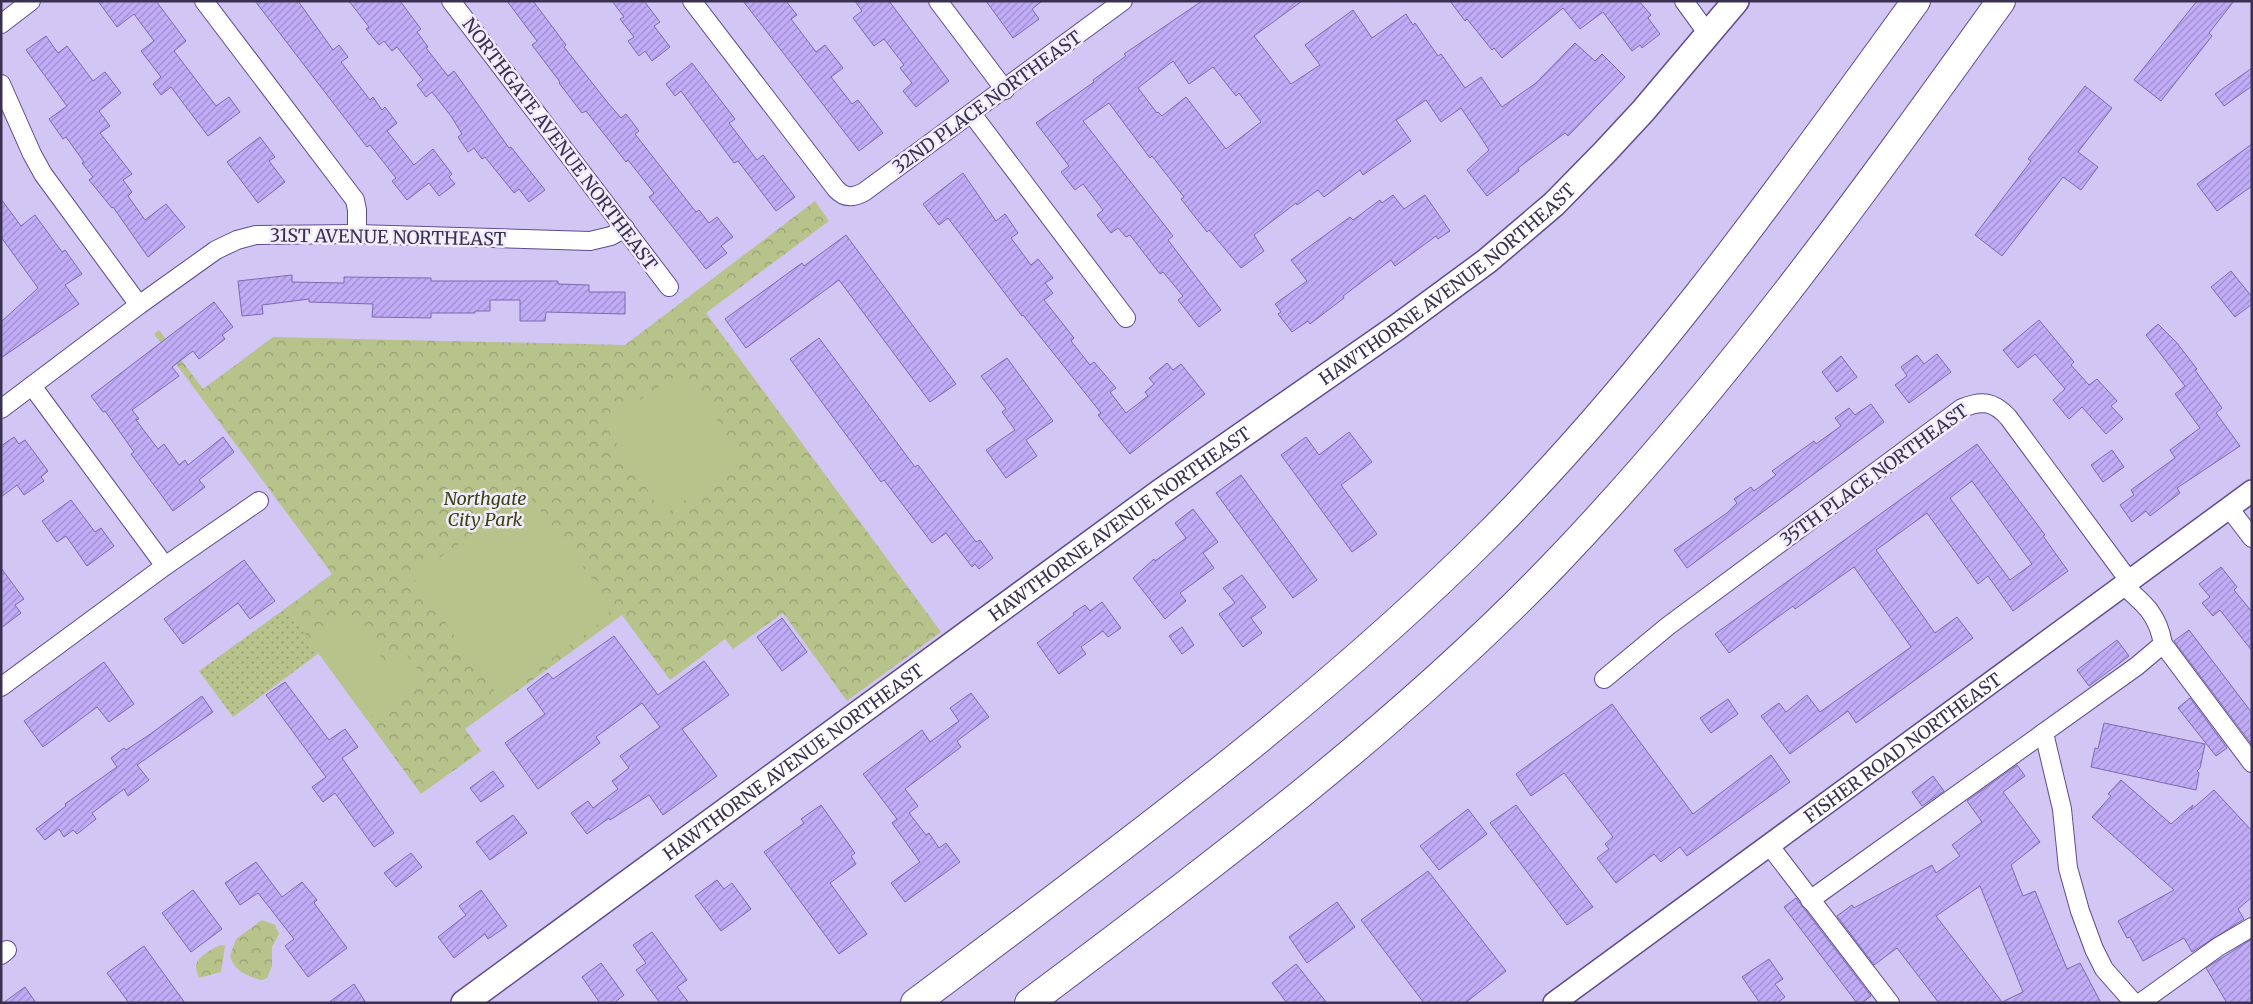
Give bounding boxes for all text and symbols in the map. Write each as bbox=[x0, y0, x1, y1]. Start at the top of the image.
street label: NORTHGATE AVENUE NORTHEAST bbox=[458, 13, 663, 275]
street label: 32ND PLACE NORTHEAST bbox=[888, 25, 1086, 178]
street label: HAWTHORNE AVENUE NORTHEAST bbox=[1314, 178, 1580, 390]
street label: 31ST AVENUE NORTHEAST bbox=[270, 223, 507, 251]
street label: 35TH PLACE NORTHEAST bbox=[1775, 399, 1973, 551]
street label: HAWTHORNE AVENUE NORTHEAST bbox=[984, 421, 1255, 626]
park label: Northgate City Park bbox=[444, 487, 526, 531]
street label: HAWTHORNE AVENUE NORTHEAST bbox=[658, 658, 928, 865]
street label: FISHER ROAD NORTHEAST bbox=[1799, 667, 2006, 828]

